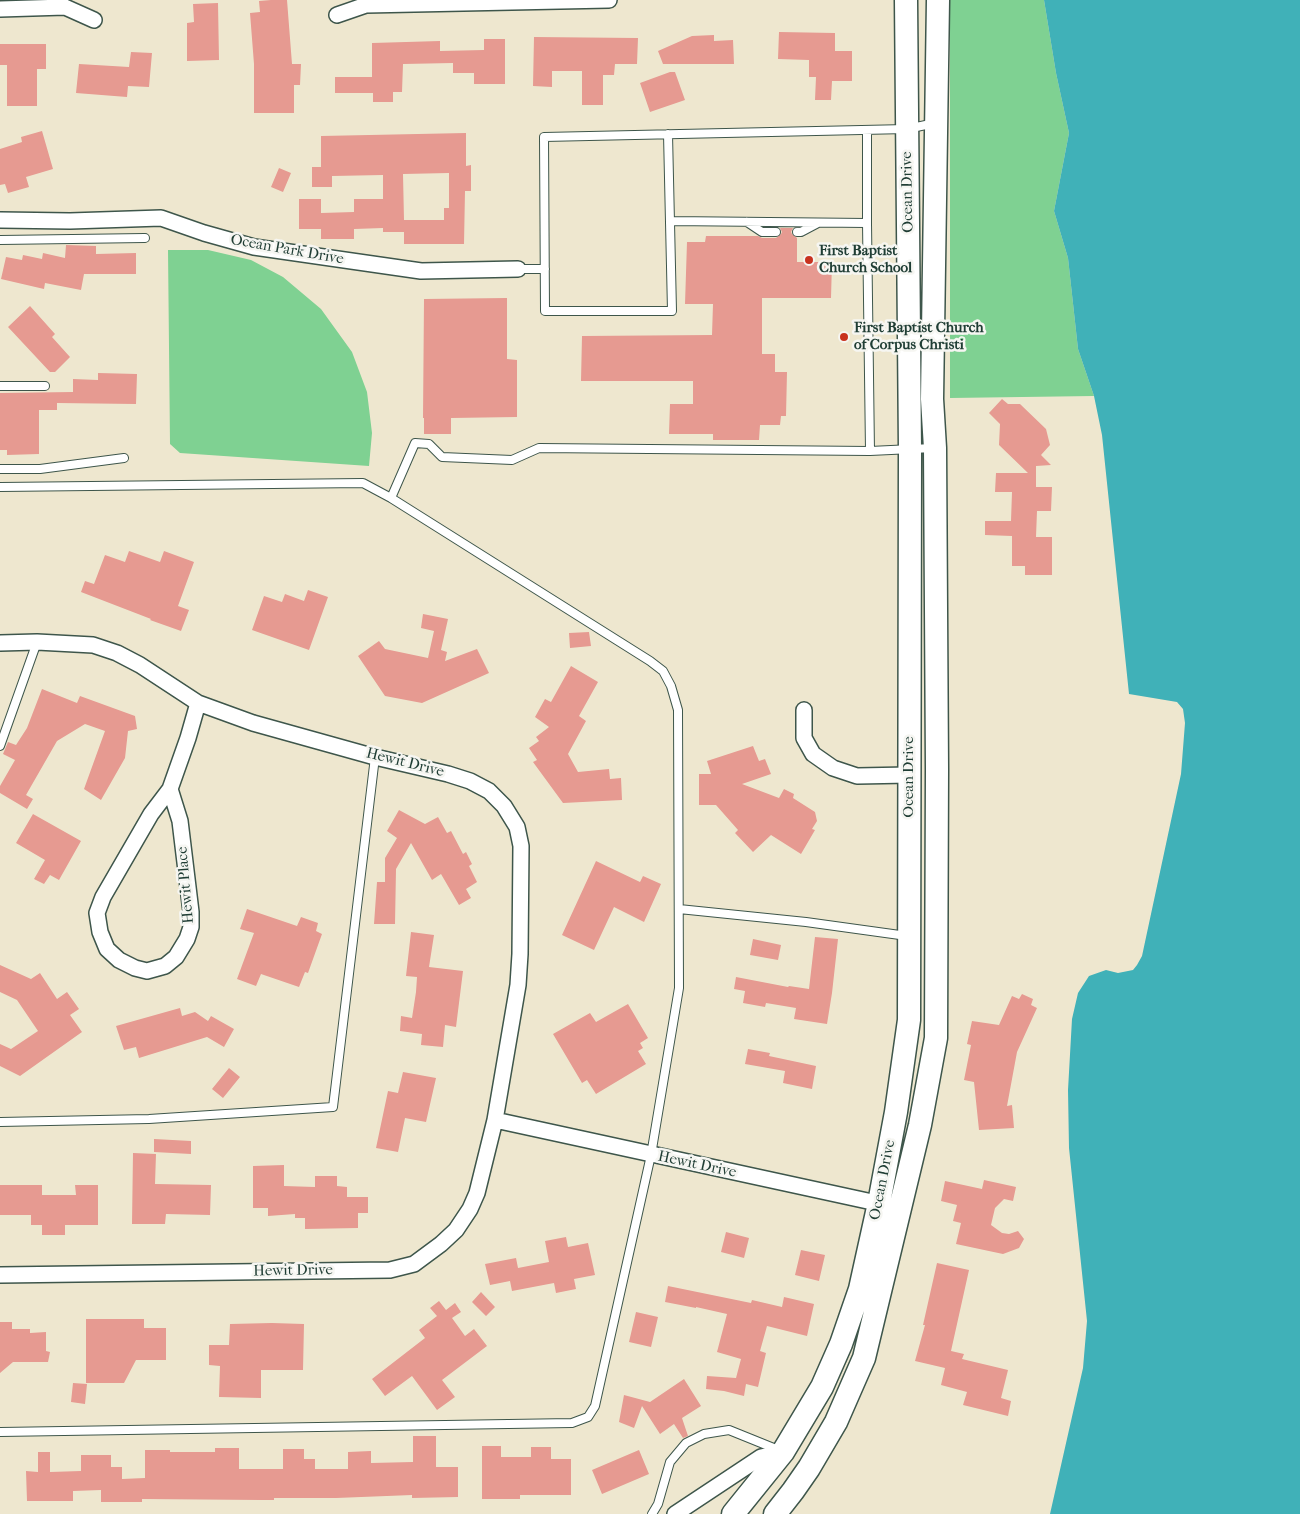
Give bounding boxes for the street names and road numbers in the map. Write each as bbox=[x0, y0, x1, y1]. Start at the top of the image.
street label: Ocean Drive bbox=[898, 151, 918, 233]
street label: Ocean Park Drive bbox=[229, 231, 345, 269]
street label: Ocean Drive bbox=[900, 736, 918, 818]
street label: Hewit Drive bbox=[364, 745, 446, 781]
street label: Hewit Place bbox=[174, 846, 198, 924]
street label: Ocean Drive bbox=[866, 1138, 900, 1222]
street label: Hewit Drive bbox=[656, 1148, 738, 1182]
street label: Hewit Drive bbox=[253, 1261, 333, 1281]

